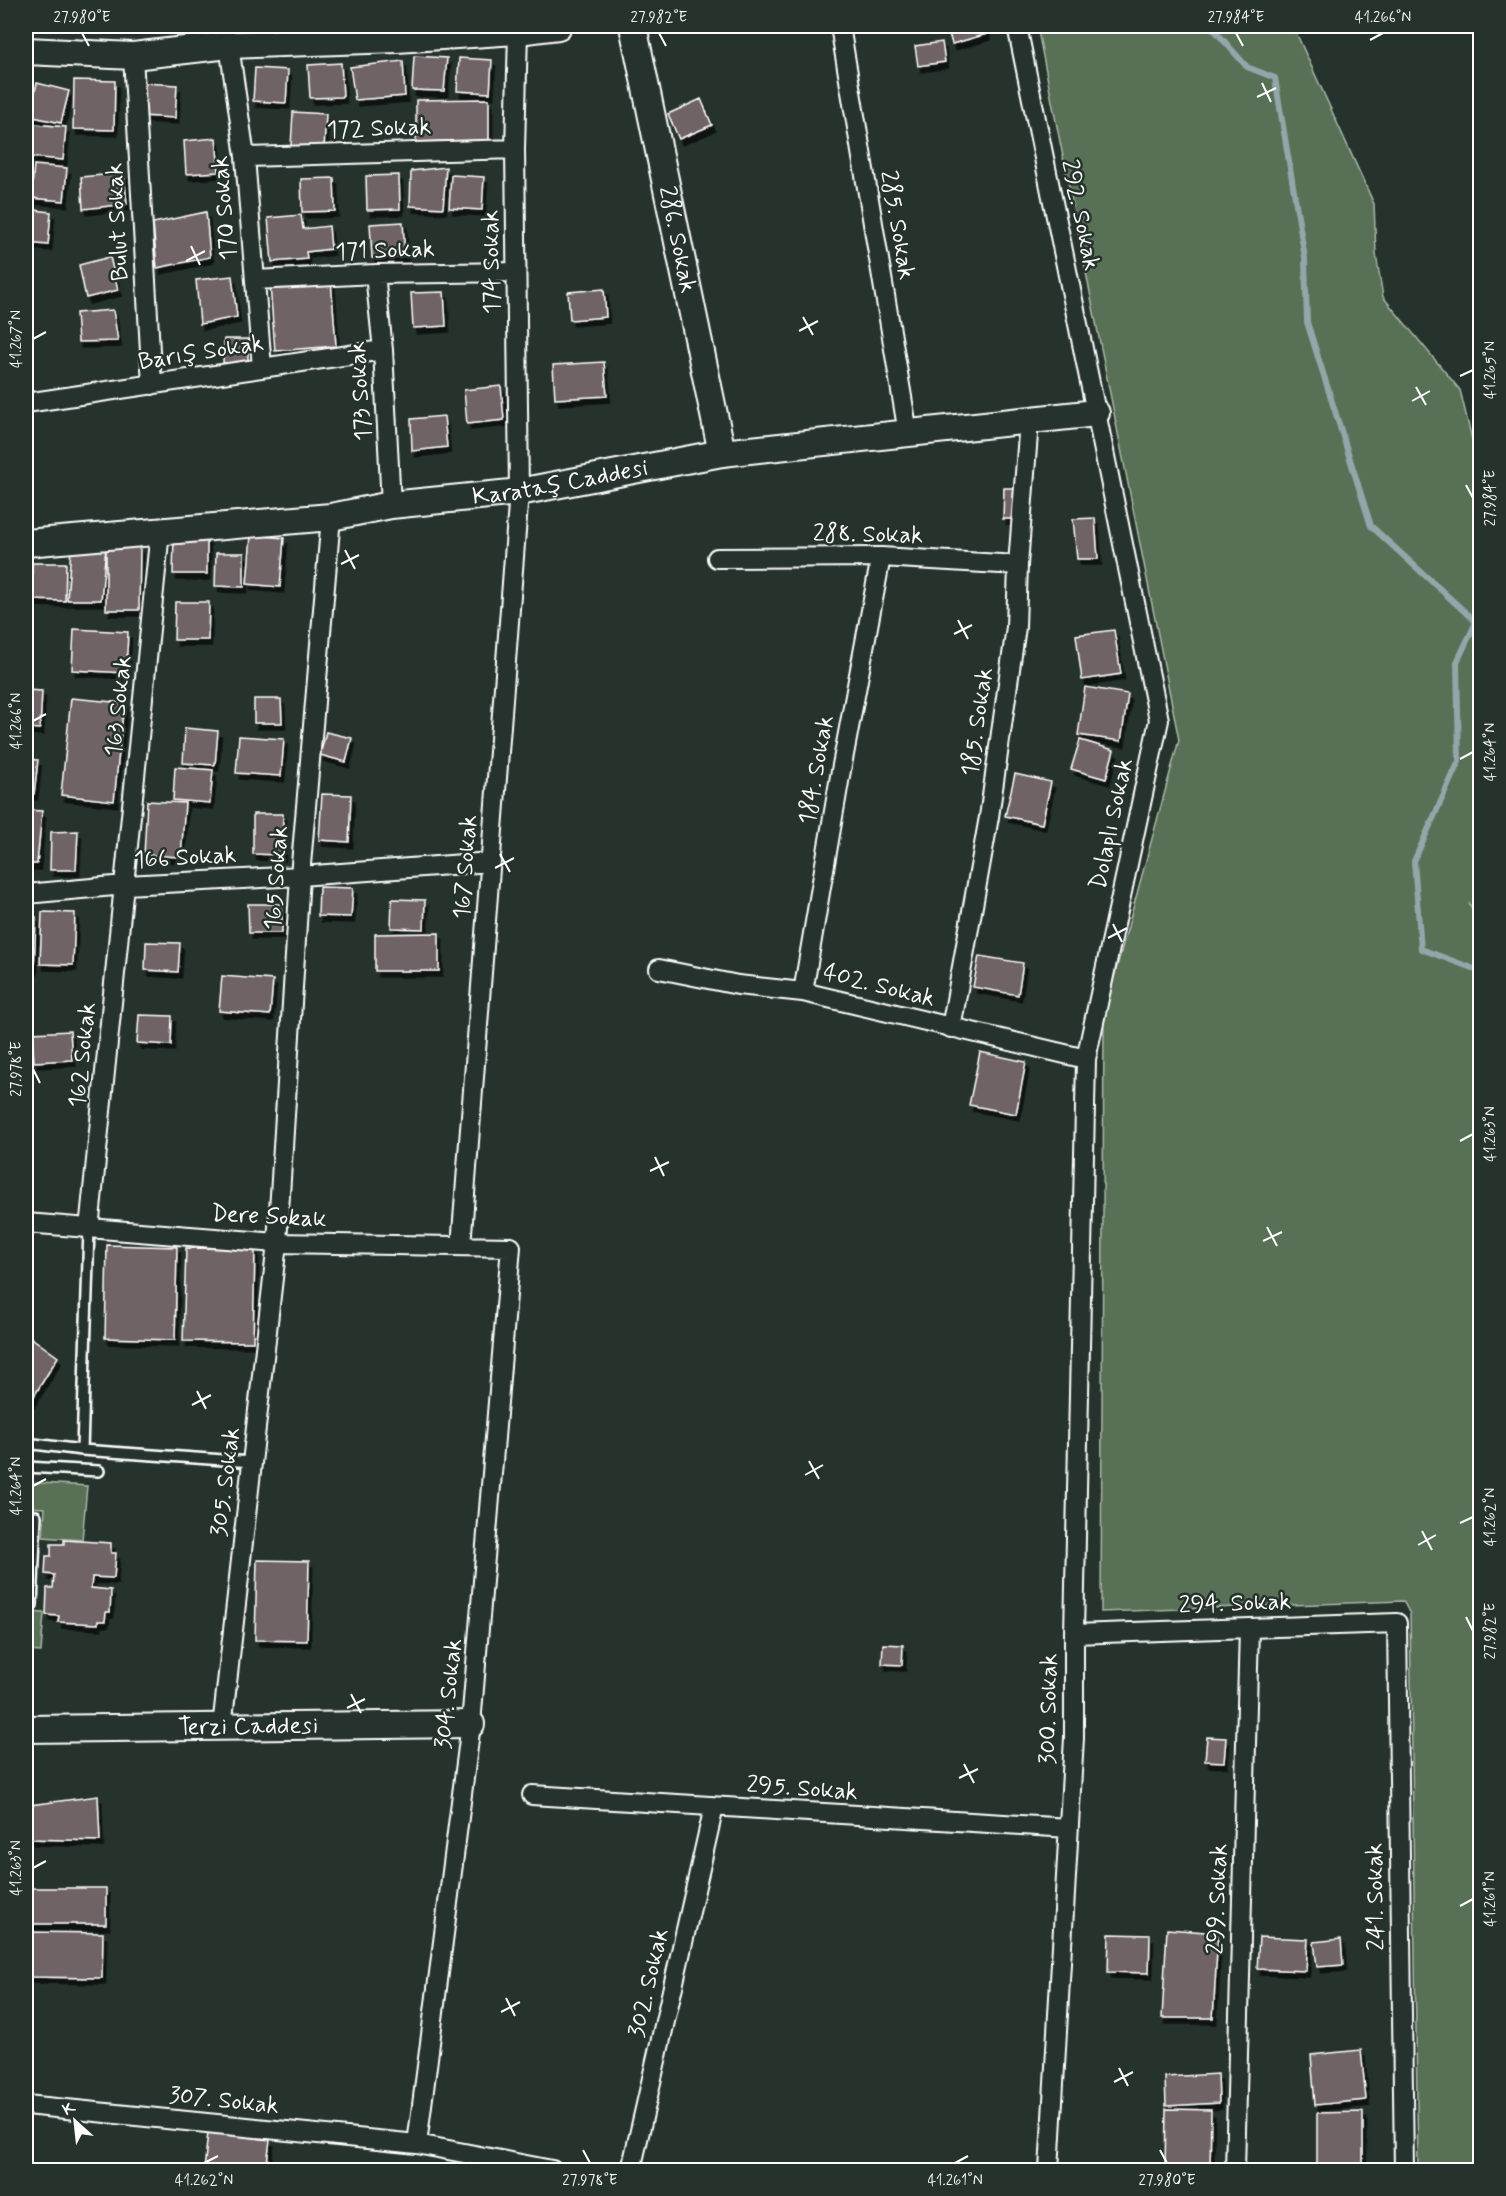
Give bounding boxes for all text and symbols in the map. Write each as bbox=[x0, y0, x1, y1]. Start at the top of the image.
text: 27.980°E bbox=[54, 8, 111, 28]
text: 27.982°E bbox=[631, 8, 688, 28]
text: 27.984°E bbox=[1208, 8, 1265, 28]
text: 41.266°N bbox=[1355, 8, 1411, 28]
street label: 172 Sokak bbox=[326, 112, 432, 146]
street label: 170 Sokak bbox=[205, 155, 245, 261]
street label: 292. Sokak bbox=[1053, 157, 1107, 273]
street label: Bulut Sokak bbox=[99, 162, 137, 282]
street label: 285. Sokak bbox=[872, 168, 922, 282]
street label: 286. Sokak bbox=[651, 183, 704, 296]
street label: 174 Sokak bbox=[476, 210, 508, 314]
street label: 171 Sokak bbox=[335, 234, 435, 268]
text: 41.267°N bbox=[7, 310, 27, 368]
street label: Barış Sokak bbox=[136, 328, 266, 378]
street label: 173 Sokak bbox=[342, 340, 380, 442]
text: 41.265°N bbox=[1481, 341, 1501, 399]
street label: Karataş Caddesi bbox=[471, 452, 651, 512]
text: 27.984°E bbox=[1481, 469, 1501, 526]
street label: 288. Sokak bbox=[813, 519, 923, 551]
street label: 163 Sokak bbox=[98, 654, 140, 758]
street label: 185. Sokak bbox=[955, 666, 1001, 778]
text: 41.266°N bbox=[7, 693, 27, 749]
street label: 184. Sokak bbox=[792, 713, 842, 827]
text: 41.264°N bbox=[1481, 723, 1501, 781]
street label: Dolaplı Sokak bbox=[1083, 756, 1141, 892]
street label: 167 Sokak bbox=[447, 814, 485, 920]
street label: 165 Sokak bbox=[258, 825, 296, 931]
street label: 166 Sokak bbox=[133, 840, 237, 876]
street label: 402. Sokak bbox=[820, 957, 938, 1015]
street label: 162 Sokak bbox=[62, 1001, 104, 1109]
text: 27.978°E bbox=[7, 1041, 27, 1097]
text: 41.263°N bbox=[1481, 1106, 1501, 1162]
street label: Dere Sokak bbox=[211, 1199, 327, 1235]
street label: 305. Sokak bbox=[204, 1425, 248, 1539]
text: 41.264°N bbox=[7, 1457, 27, 1515]
text: 41.262°N bbox=[1481, 1488, 1501, 1546]
street label: 294. Sokak bbox=[1178, 1587, 1292, 1621]
text: 27.982°E bbox=[1481, 1602, 1501, 1659]
street label: 304. Sokak bbox=[428, 1637, 470, 1751]
street label: 300. Sokak bbox=[1033, 1653, 1065, 1765]
street label: Terzi Caddesi bbox=[178, 1710, 318, 1743]
street label: 295. Sokak bbox=[745, 1770, 859, 1808]
text: 41.263°N bbox=[7, 1840, 27, 1896]
street label: 299. Sokak bbox=[1201, 1843, 1235, 1955]
street label: 241. Sokak bbox=[1360, 1843, 1392, 1951]
text: 41.261°N bbox=[1481, 1871, 1501, 1927]
street label: 302. Sokak bbox=[621, 1925, 677, 2041]
street label: 307. Sokak bbox=[168, 2080, 280, 2122]
north arrow bbox=[45, 2091, 105, 2151]
text: K bbox=[59, 2097, 79, 2121]
text: 41.262°N bbox=[175, 2171, 233, 2191]
text: 27.978°E bbox=[562, 2171, 618, 2191]
text: 41.261°N bbox=[927, 2171, 983, 2191]
text: 27.980°E bbox=[1139, 2171, 1196, 2191]

